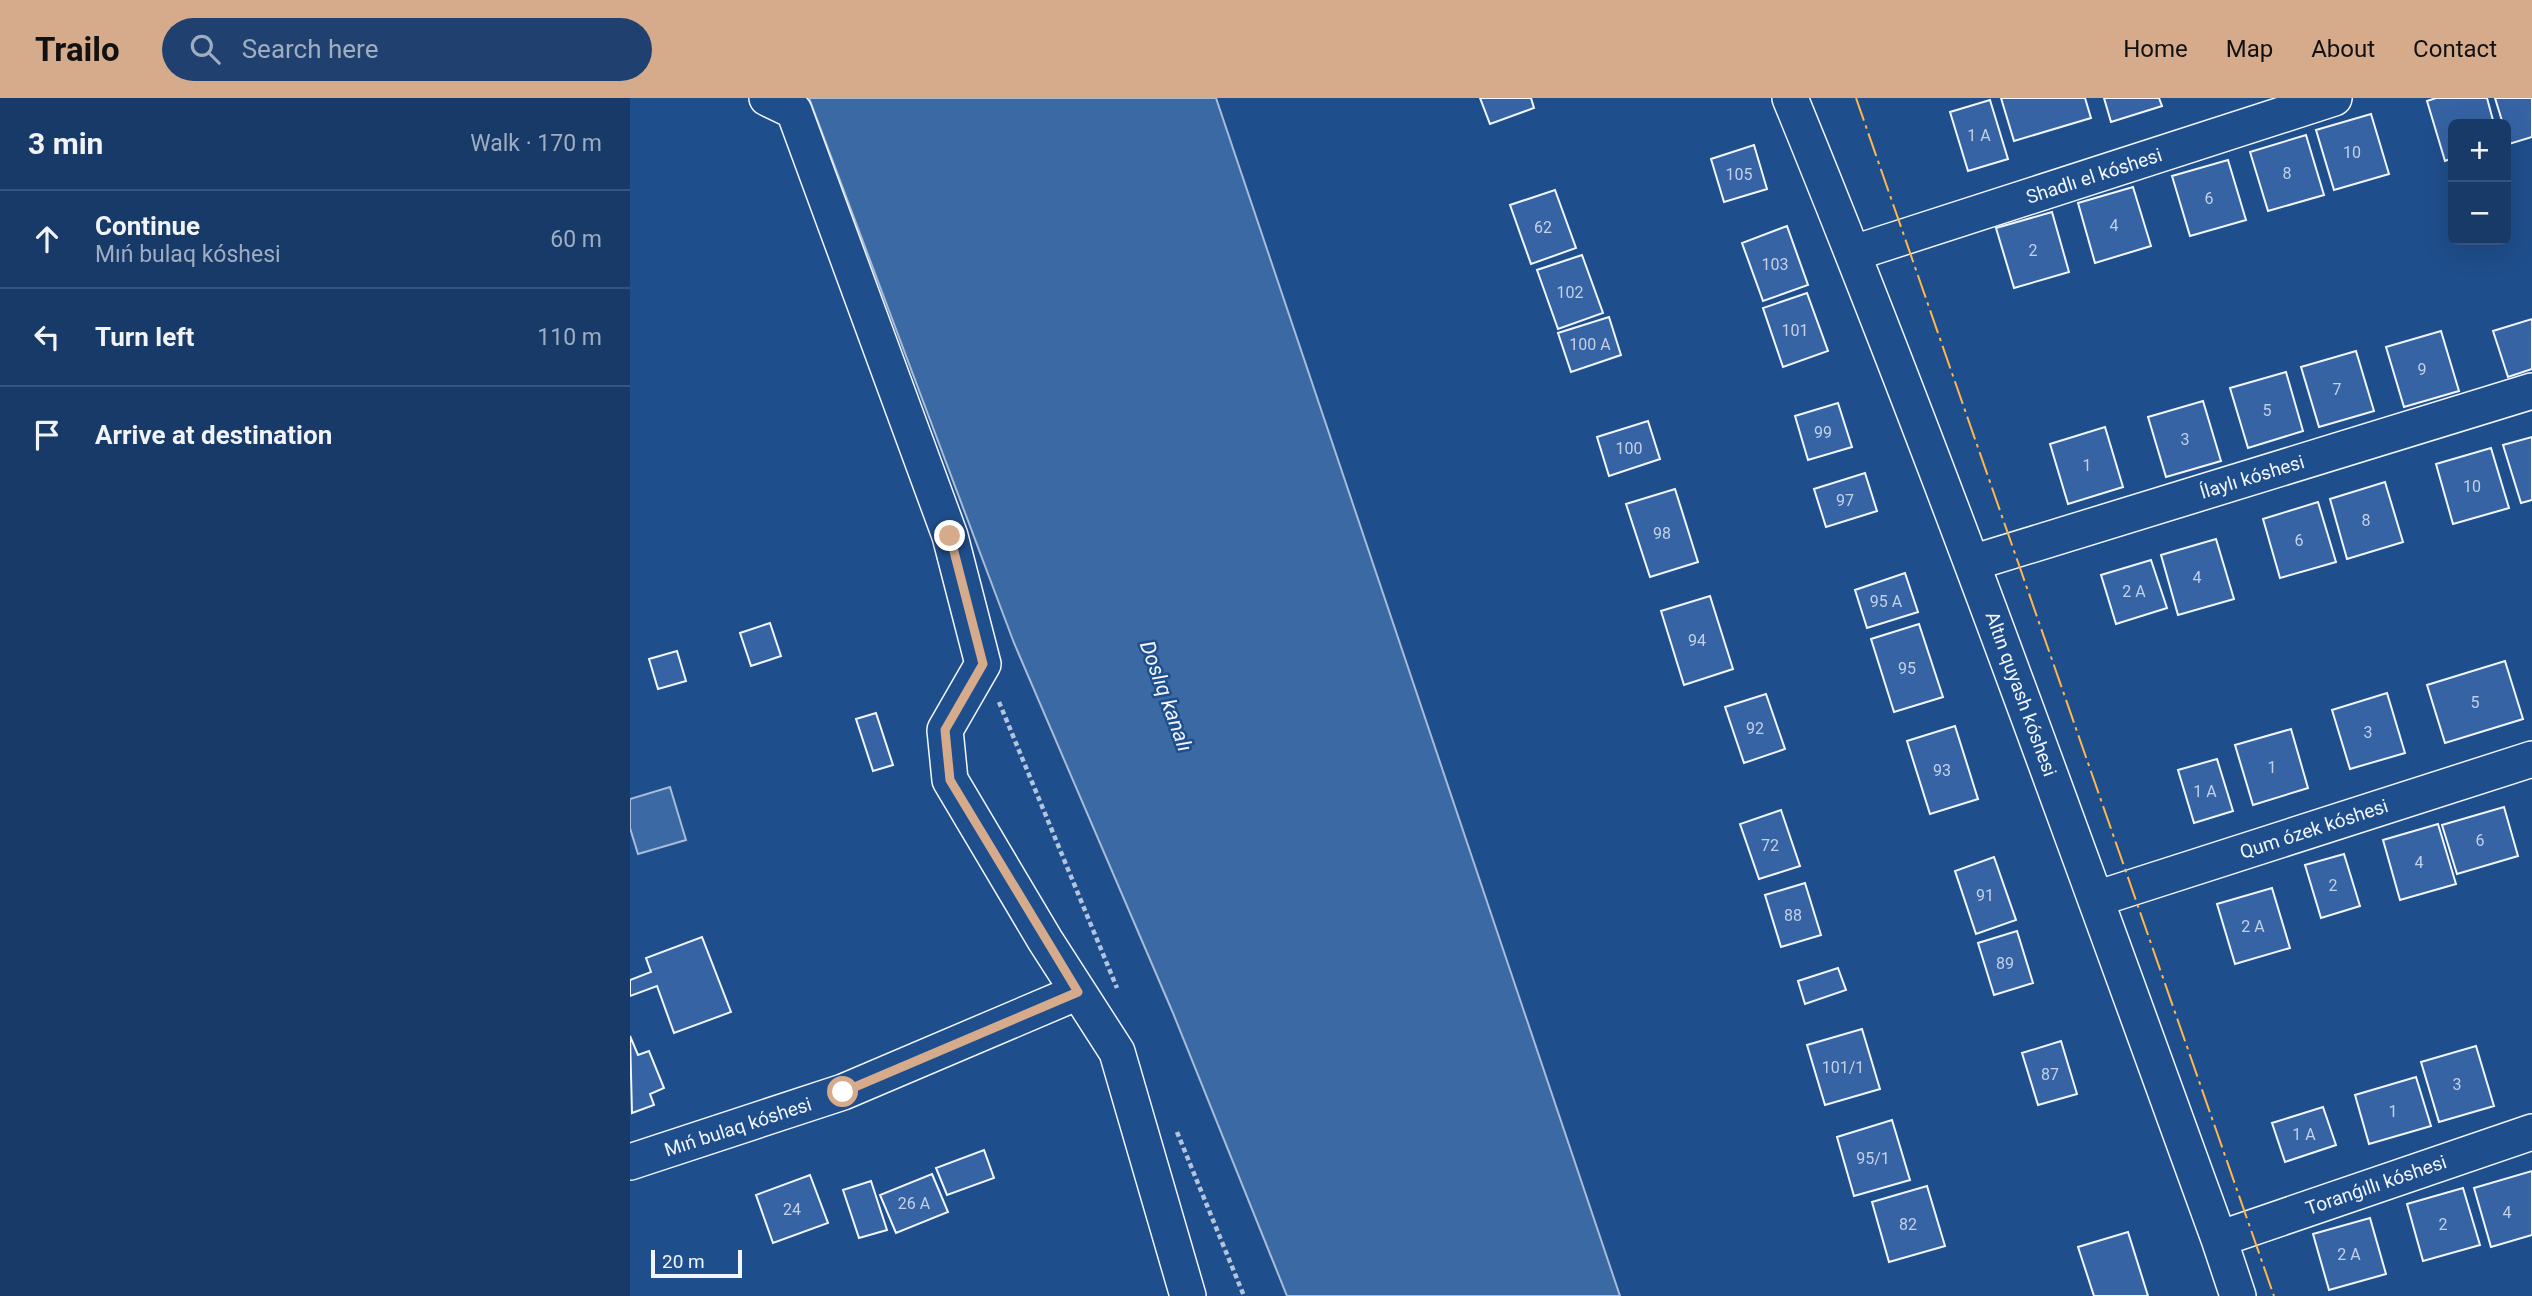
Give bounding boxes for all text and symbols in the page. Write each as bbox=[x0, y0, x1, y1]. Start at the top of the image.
search box bbox=[162, 18, 652, 81]
text: Trailo bbox=[35, 30, 120, 69]
icon: search bbox=[186, 30, 224, 68]
text: Search here bbox=[242, 34, 378, 64]
text: Home bbox=[2123, 35, 2188, 63]
text: Map bbox=[2226, 35, 2273, 63]
text: About bbox=[2311, 35, 2375, 63]
text: Contact bbox=[2413, 35, 2497, 63]
map controls bbox=[2448, 119, 2511, 245]
button: + bbox=[2448, 119, 2511, 182]
text: 3 min bbox=[28, 126, 103, 161]
house number: 1 А bbox=[1967, 126, 1991, 145]
text: Walk · 170 m bbox=[470, 130, 602, 157]
street label: Shadlı el kóshesi bbox=[2023, 143, 2165, 209]
house number: 10 bbox=[2343, 143, 2361, 162]
house number: 8 bbox=[2283, 164, 2292, 183]
house number: 105 bbox=[1726, 165, 1752, 184]
button: − bbox=[2448, 182, 2511, 245]
house number: 6 bbox=[2205, 189, 2214, 208]
text: Continue bbox=[95, 211, 200, 241]
house number: 4 bbox=[2110, 216, 2119, 235]
house number: 62 bbox=[1534, 218, 1552, 237]
icon: ahead bbox=[28, 220, 66, 258]
text: 60 m bbox=[550, 226, 602, 253]
text: Mıń bulaq kóshesi bbox=[95, 241, 281, 268]
house number: 2 bbox=[2029, 241, 2038, 260]
house number: 103 bbox=[1762, 255, 1788, 274]
house number: 102 bbox=[1557, 283, 1583, 302]
icon: left bbox=[28, 318, 66, 356]
house number: 101 bbox=[1782, 321, 1808, 340]
text: Turn left bbox=[95, 322, 194, 352]
text: 110 m bbox=[537, 324, 602, 351]
house number: 100 А bbox=[1569, 335, 1611, 354]
house number: 9 bbox=[2418, 360, 2427, 379]
house number: 7 bbox=[2333, 380, 2342, 399]
house number: 5 bbox=[2263, 401, 2272, 420]
icon: arrive bbox=[28, 416, 66, 454]
text: Arrive at destination bbox=[95, 420, 332, 450]
house number: 99 bbox=[1814, 423, 1832, 442]
house number: 3 bbox=[2181, 430, 2190, 449]
house number: 100 bbox=[1616, 439, 1642, 458]
street label: Ílaylı kóshesi bbox=[2197, 450, 2307, 504]
house number: 1 bbox=[2083, 456, 2092, 475]
house number: 10 bbox=[2463, 477, 2481, 496]
house number: 97 bbox=[1836, 491, 1854, 510]
house number: 8 bbox=[2362, 511, 2371, 530]
route end bbox=[934, 520, 965, 551]
house number: 98 bbox=[1653, 524, 1671, 543]
house number: 6 bbox=[2295, 531, 2304, 550]
house number: 4 bbox=[2193, 568, 2202, 587]
house number: 2 А bbox=[2122, 582, 2146, 601]
house number: 95 А bbox=[1870, 592, 1903, 611]
street label: Altın quyash kóshesi bbox=[1980, 608, 2062, 780]
house number: 94 bbox=[1688, 631, 1706, 650]
water label: Doslıq kanalı bbox=[1135, 637, 1197, 755]
house number: 95 bbox=[1898, 659, 1916, 678]
house number: 5 bbox=[2471, 693, 2480, 712]
house number: 92 bbox=[1746, 719, 1764, 738]
house number: 3 bbox=[2364, 723, 2373, 742]
house number: 1 bbox=[2268, 758, 2277, 777]
house number: 93 bbox=[1933, 761, 1951, 780]
house number: 1 А bbox=[2193, 782, 2217, 801]
street label: Qum ózek kóshesi bbox=[2237, 794, 2391, 864]
house number: 6 bbox=[2476, 831, 2485, 850]
house number: 72 bbox=[1761, 836, 1779, 855]
house number: 4 bbox=[2415, 853, 2424, 872]
house number: 2 bbox=[2329, 876, 2338, 895]
house number: 91 bbox=[1976, 886, 1994, 905]
house number: 88 bbox=[1784, 906, 1802, 925]
house number: 2 А bbox=[2241, 917, 2265, 936]
house number: 89 bbox=[1996, 954, 2014, 973]
house number: 101/1 bbox=[1822, 1058, 1864, 1077]
house number: 87 bbox=[2041, 1065, 2059, 1084]
house number: 3 bbox=[2453, 1075, 2462, 1094]
route start bbox=[827, 1076, 858, 1107]
street label: Mıń bulaq kóshesi bbox=[662, 1092, 814, 1162]
house number: 1 bbox=[2389, 1102, 2398, 1121]
house number: 1 А bbox=[2292, 1125, 2316, 1144]
house number: 95/1 bbox=[1856, 1149, 1890, 1168]
street label: Toranǵıllı kóshesi bbox=[2303, 1150, 2449, 1220]
house number: 26 А bbox=[898, 1194, 931, 1213]
house number: 24 bbox=[783, 1200, 801, 1219]
house number: 4 bbox=[2503, 1203, 2512, 1222]
house number: 82 bbox=[1899, 1215, 1917, 1234]
house number: 2 bbox=[2439, 1215, 2448, 1234]
house number: 2 А bbox=[2337, 1245, 2361, 1264]
scale bar bbox=[651, 1247, 742, 1279]
text: 20 m bbox=[662, 1250, 705, 1273]

